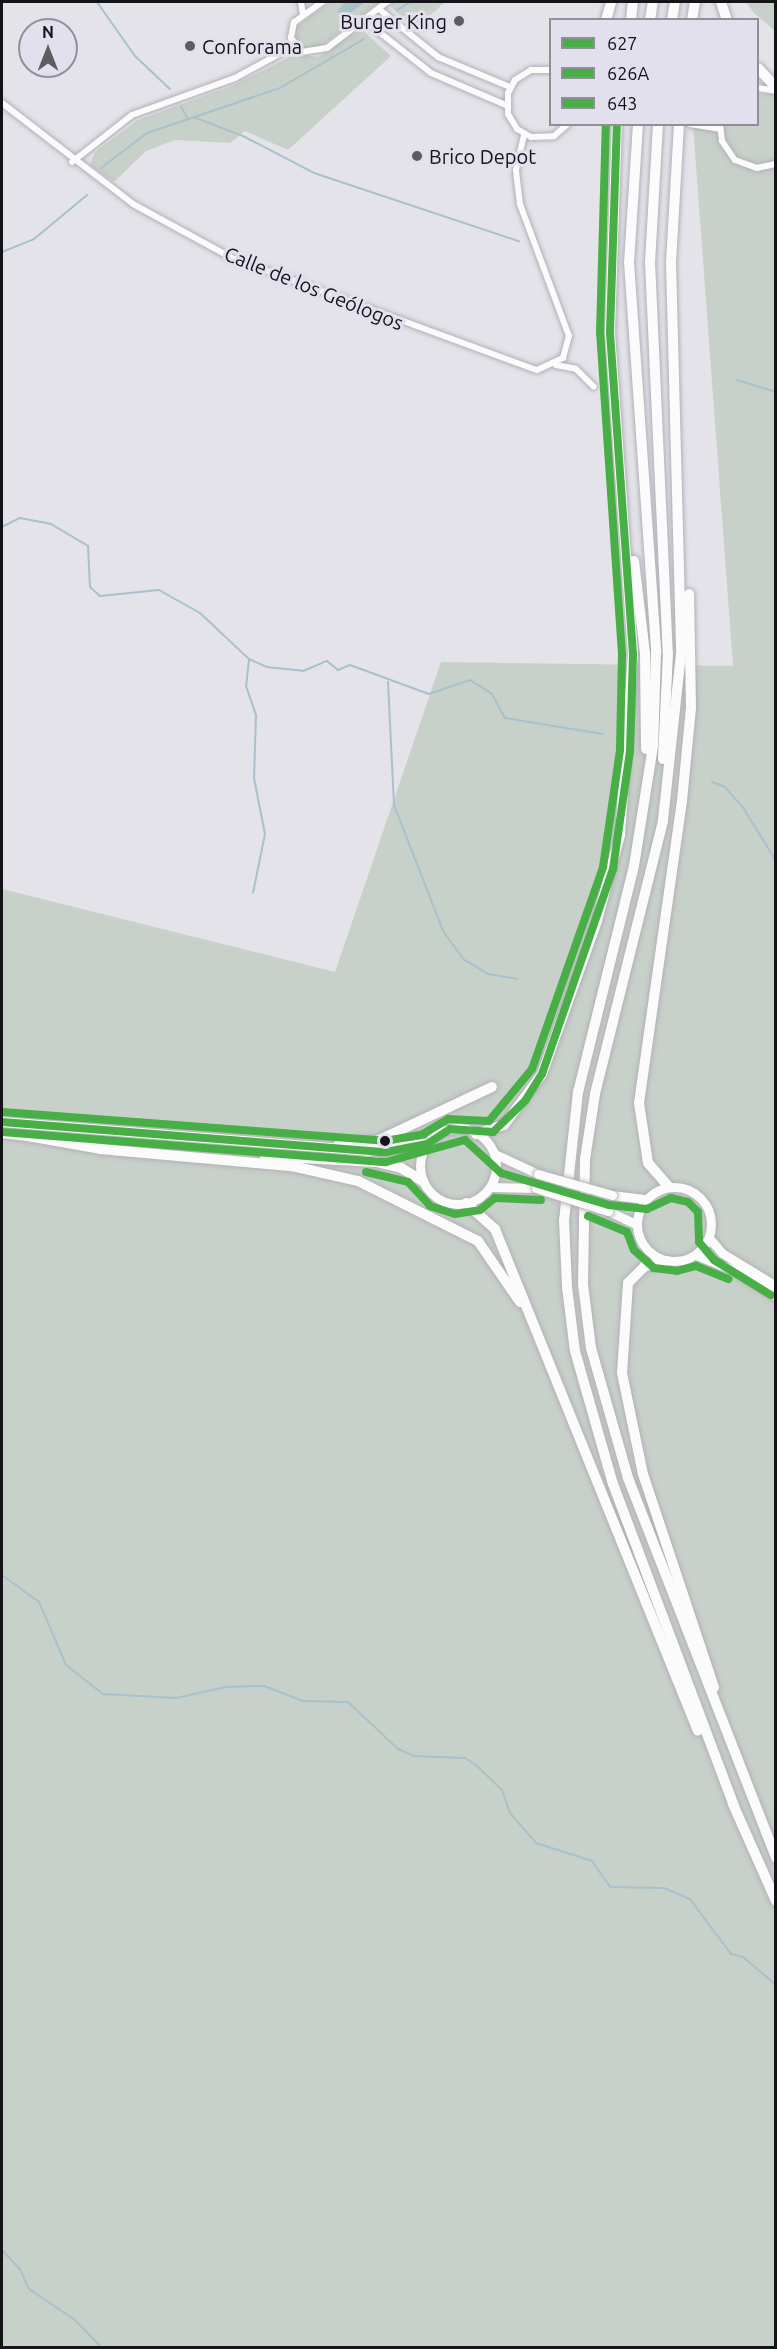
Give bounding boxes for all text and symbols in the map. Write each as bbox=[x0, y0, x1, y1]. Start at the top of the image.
place label: Burger King bbox=[340, 9, 447, 33]
marker: Burger King bbox=[452, 14, 466, 28]
north arrow bbox=[18, 18, 78, 78]
legend bbox=[549, 18, 759, 126]
text: N bbox=[42, 23, 54, 41]
text: 627 bbox=[607, 33, 637, 53]
place label: Conforama bbox=[202, 34, 302, 58]
marker: Conforama bbox=[183, 39, 197, 53]
text: 626A bbox=[607, 63, 649, 83]
text: 643 bbox=[607, 93, 637, 113]
place label: Brico Depot bbox=[429, 144, 536, 168]
marker: Brico Depot bbox=[410, 149, 424, 163]
street label: Calle de los Geólogos bbox=[221, 241, 407, 335]
unlabelled marker bbox=[379, 1135, 391, 1147]

